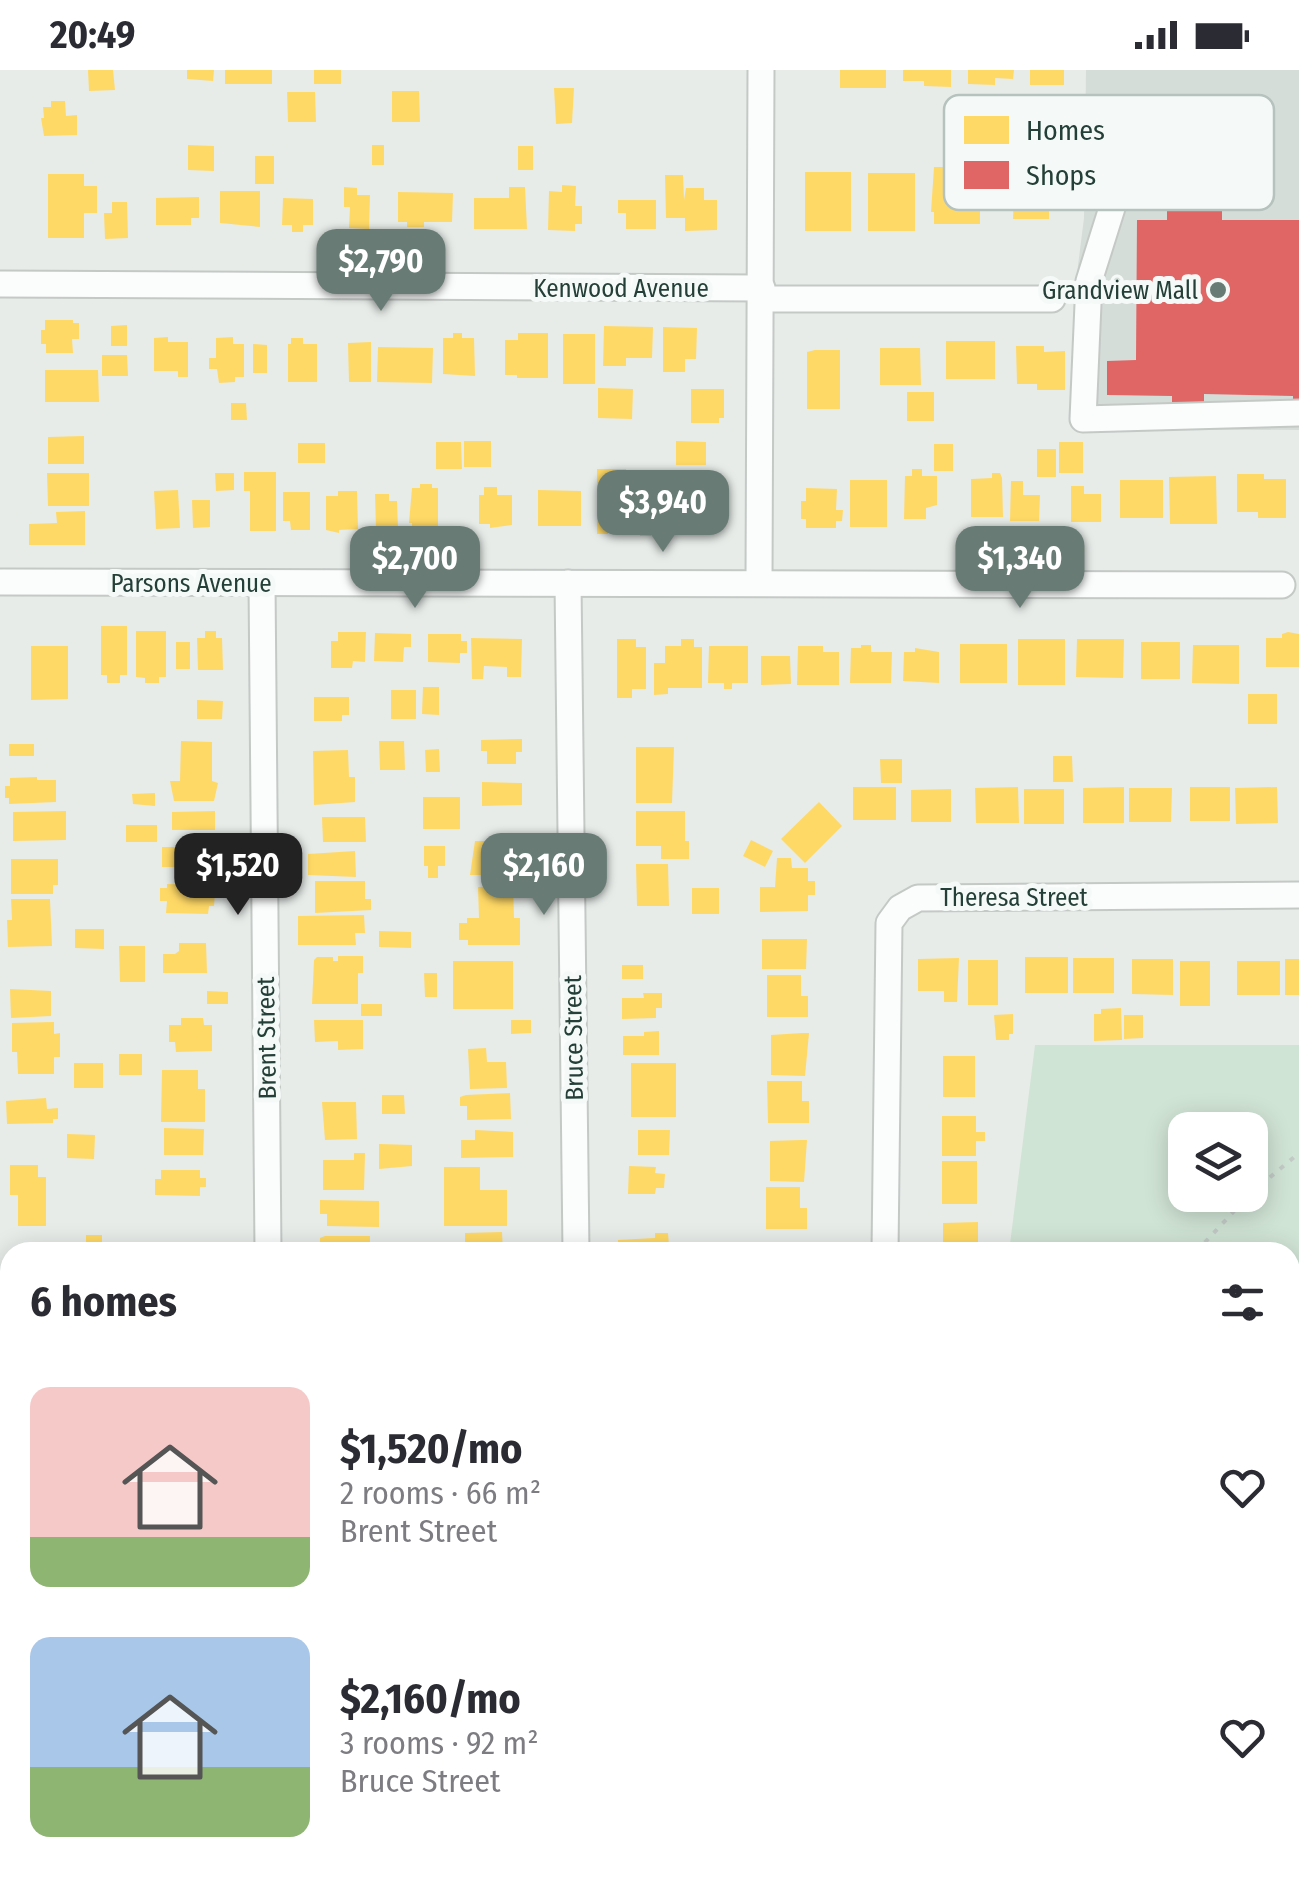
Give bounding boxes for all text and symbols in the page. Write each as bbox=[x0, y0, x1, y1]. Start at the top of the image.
text: 20:49 bbox=[50, 12, 135, 58]
legend bbox=[944, 95, 1274, 210]
text: Homes bbox=[1026, 114, 1105, 147]
text: Shops bbox=[1026, 159, 1096, 192]
pin: $2,790 bbox=[300, 229, 462, 314]
text: $2,790 bbox=[338, 242, 424, 280]
street label: Kenwood Avenue bbox=[533, 274, 709, 304]
place label: Grandview Mall bbox=[1042, 276, 1198, 306]
marker: Grandview Mall bbox=[1207, 279, 1229, 301]
pin: $3,940 bbox=[582, 470, 744, 555]
text: $3,940 bbox=[619, 483, 707, 521]
pin: $2,700 bbox=[334, 526, 496, 611]
pin: $1,340 bbox=[939, 526, 1101, 611]
text: $2,700 bbox=[372, 539, 458, 577]
text: $1,340 bbox=[977, 539, 1063, 577]
street label: Parsons Avenue bbox=[110, 569, 272, 599]
pin: $1,520 bbox=[157, 833, 319, 918]
pin: $2,160 bbox=[463, 833, 625, 918]
text: $1,520 bbox=[196, 846, 280, 884]
text: $2,160 bbox=[503, 846, 585, 884]
street label: Theresa Street bbox=[940, 883, 1089, 913]
street label: Bruce Street bbox=[558, 974, 590, 1101]
street label: Brent Street bbox=[251, 976, 283, 1100]
map controls bbox=[1168, 1112, 1268, 1212]
button: layers bbox=[1168, 1112, 1268, 1212]
icon: filters bbox=[1215, 1275, 1270, 1330]
text: 6 homes bbox=[30, 1277, 177, 1327]
text: $1,520/mo bbox=[340, 1424, 522, 1474]
icon: home bbox=[110, 1427, 230, 1547]
icon: heart bbox=[1215, 1460, 1270, 1515]
text: 2 rooms · 66 m² bbox=[340, 1474, 541, 1512]
text: Brent Street bbox=[340, 1512, 497, 1550]
text: $2,160/mo bbox=[340, 1674, 521, 1724]
icon: home bbox=[110, 1677, 230, 1797]
icon: heart bbox=[1215, 1710, 1270, 1765]
text: 3 rooms · 92 m² bbox=[340, 1724, 539, 1762]
text: Bruce Street bbox=[340, 1762, 501, 1800]

